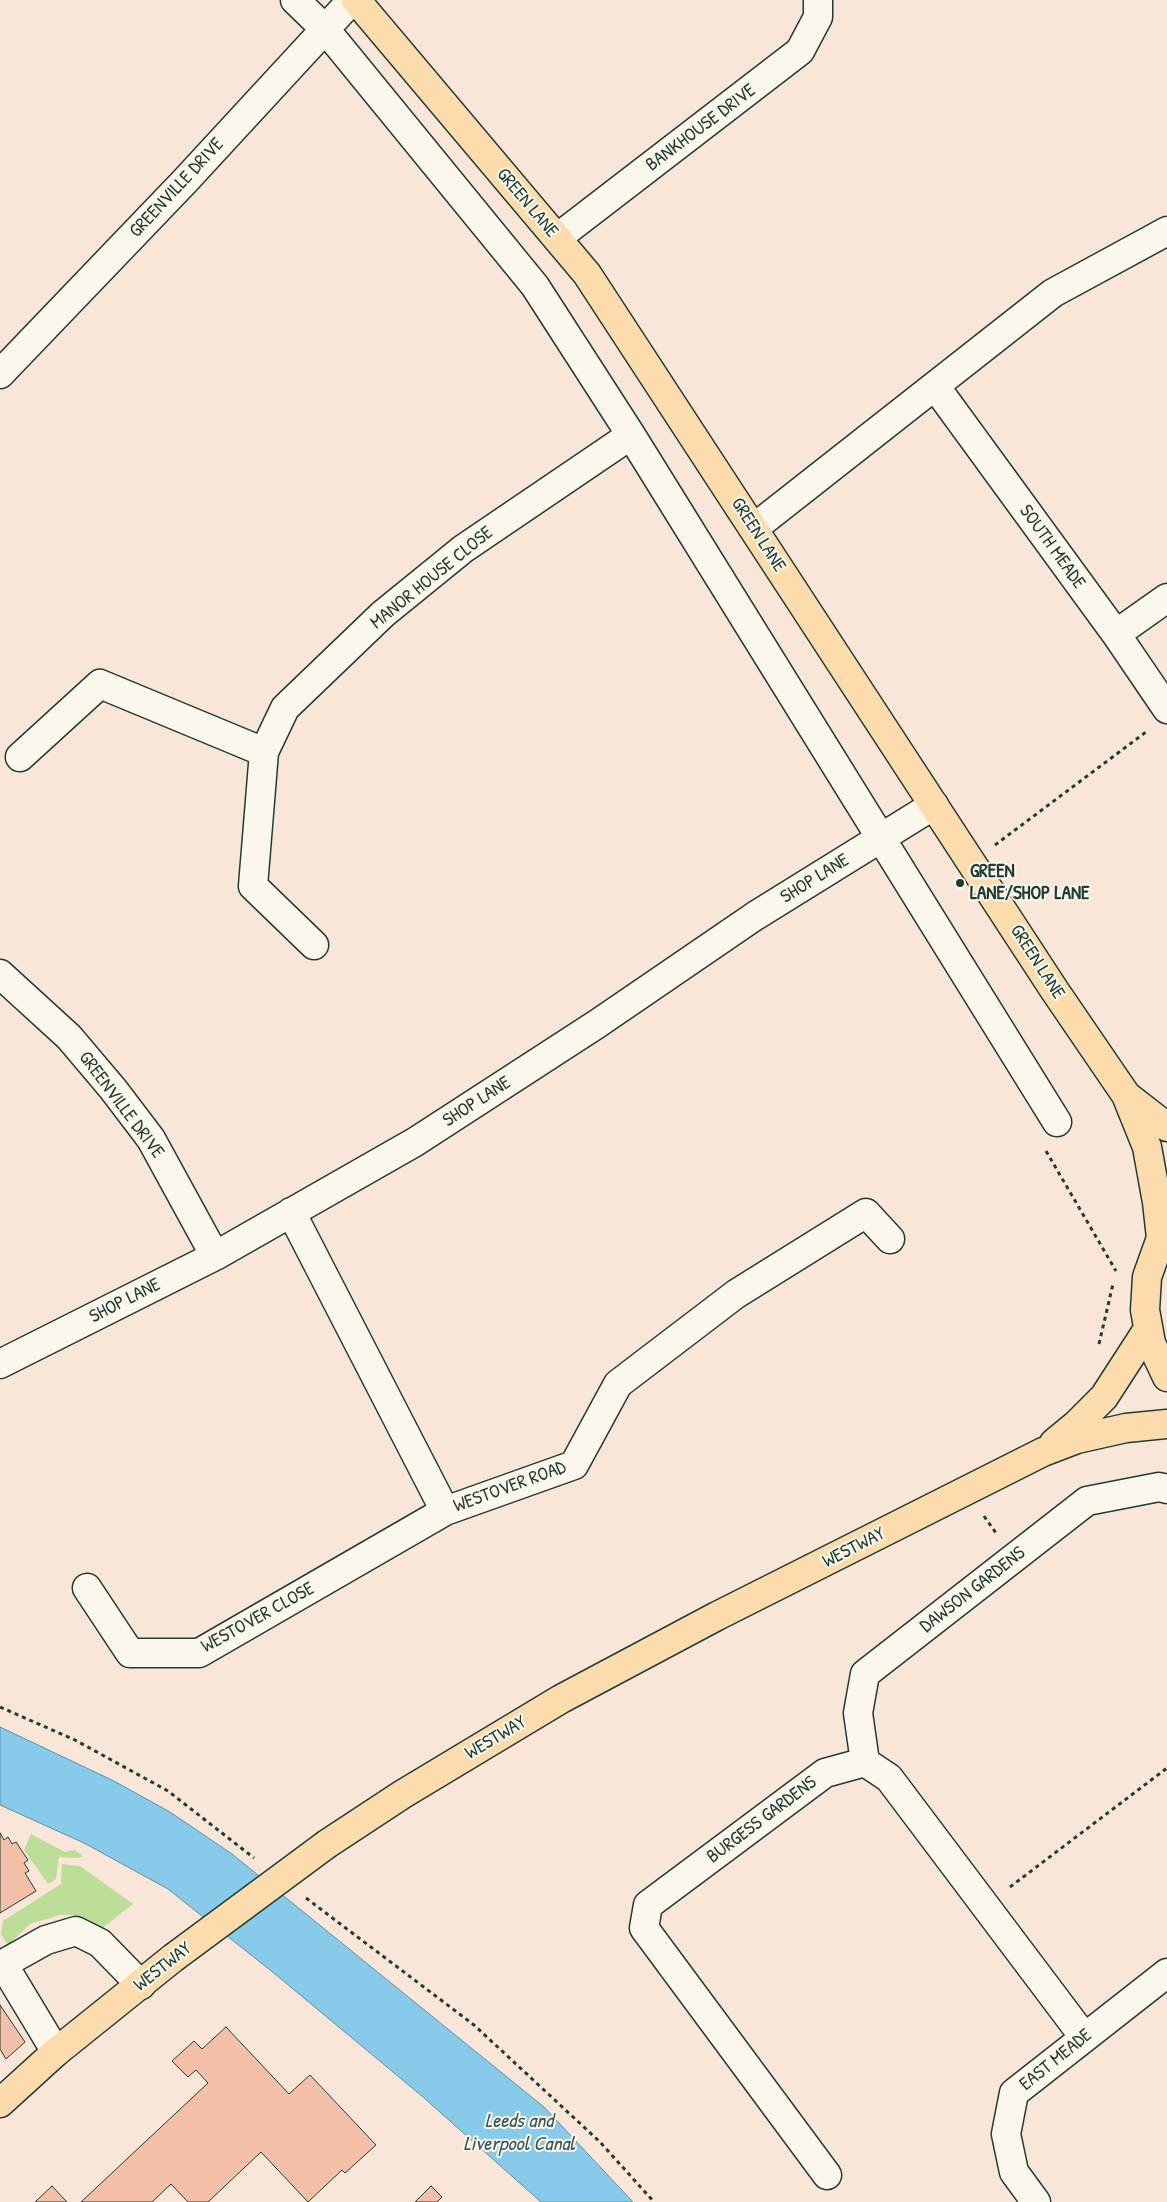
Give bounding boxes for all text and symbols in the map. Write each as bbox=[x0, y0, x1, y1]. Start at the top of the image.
street label: BANKHOUSE DRIVE bbox=[642, 79, 760, 177]
street label: GREENVILLE DRIVE bbox=[125, 133, 229, 243]
street label: GREEN LANE bbox=[491, 164, 563, 242]
street label: GREEN LANE bbox=[726, 494, 790, 576]
street label: SOUTH MEADE bbox=[1014, 501, 1090, 593]
street label: MANOR HOUSE CLOSE bbox=[366, 522, 498, 634]
street label: SHOP LANE bbox=[777, 849, 853, 909]
place label: GREEN LANE/SHOP LANE bbox=[970, 861, 1089, 905]
marker: GREEN LANE/SHOP LANE bbox=[954, 877, 966, 889]
street label: GREEN LANE bbox=[1005, 921, 1069, 1003]
street label: GREENVILLE DRIVE bbox=[73, 1047, 169, 1163]
street label: SHOP LANE bbox=[439, 1072, 515, 1132]
street label: SHOP LANE bbox=[86, 1273, 164, 1329]
street label: WESTOVER ROAD bbox=[451, 1456, 569, 1518]
street label: WESTWAY bbox=[819, 1523, 889, 1573]
street label: DAWSON GARDENS bbox=[916, 1542, 1030, 1638]
street label: WESTOVER CLOSE bbox=[198, 1578, 318, 1658]
street label: WESTWAY bbox=[461, 1711, 531, 1765]
street label: BURGESS GARDENS bbox=[703, 1771, 821, 1869]
street label: WESTWAY bbox=[130, 1937, 196, 1997]
street label: EAST MEADE bbox=[1015, 2024, 1097, 2096]
water label: Leeds and Liverpool Canal bbox=[463, 2110, 575, 2157]

